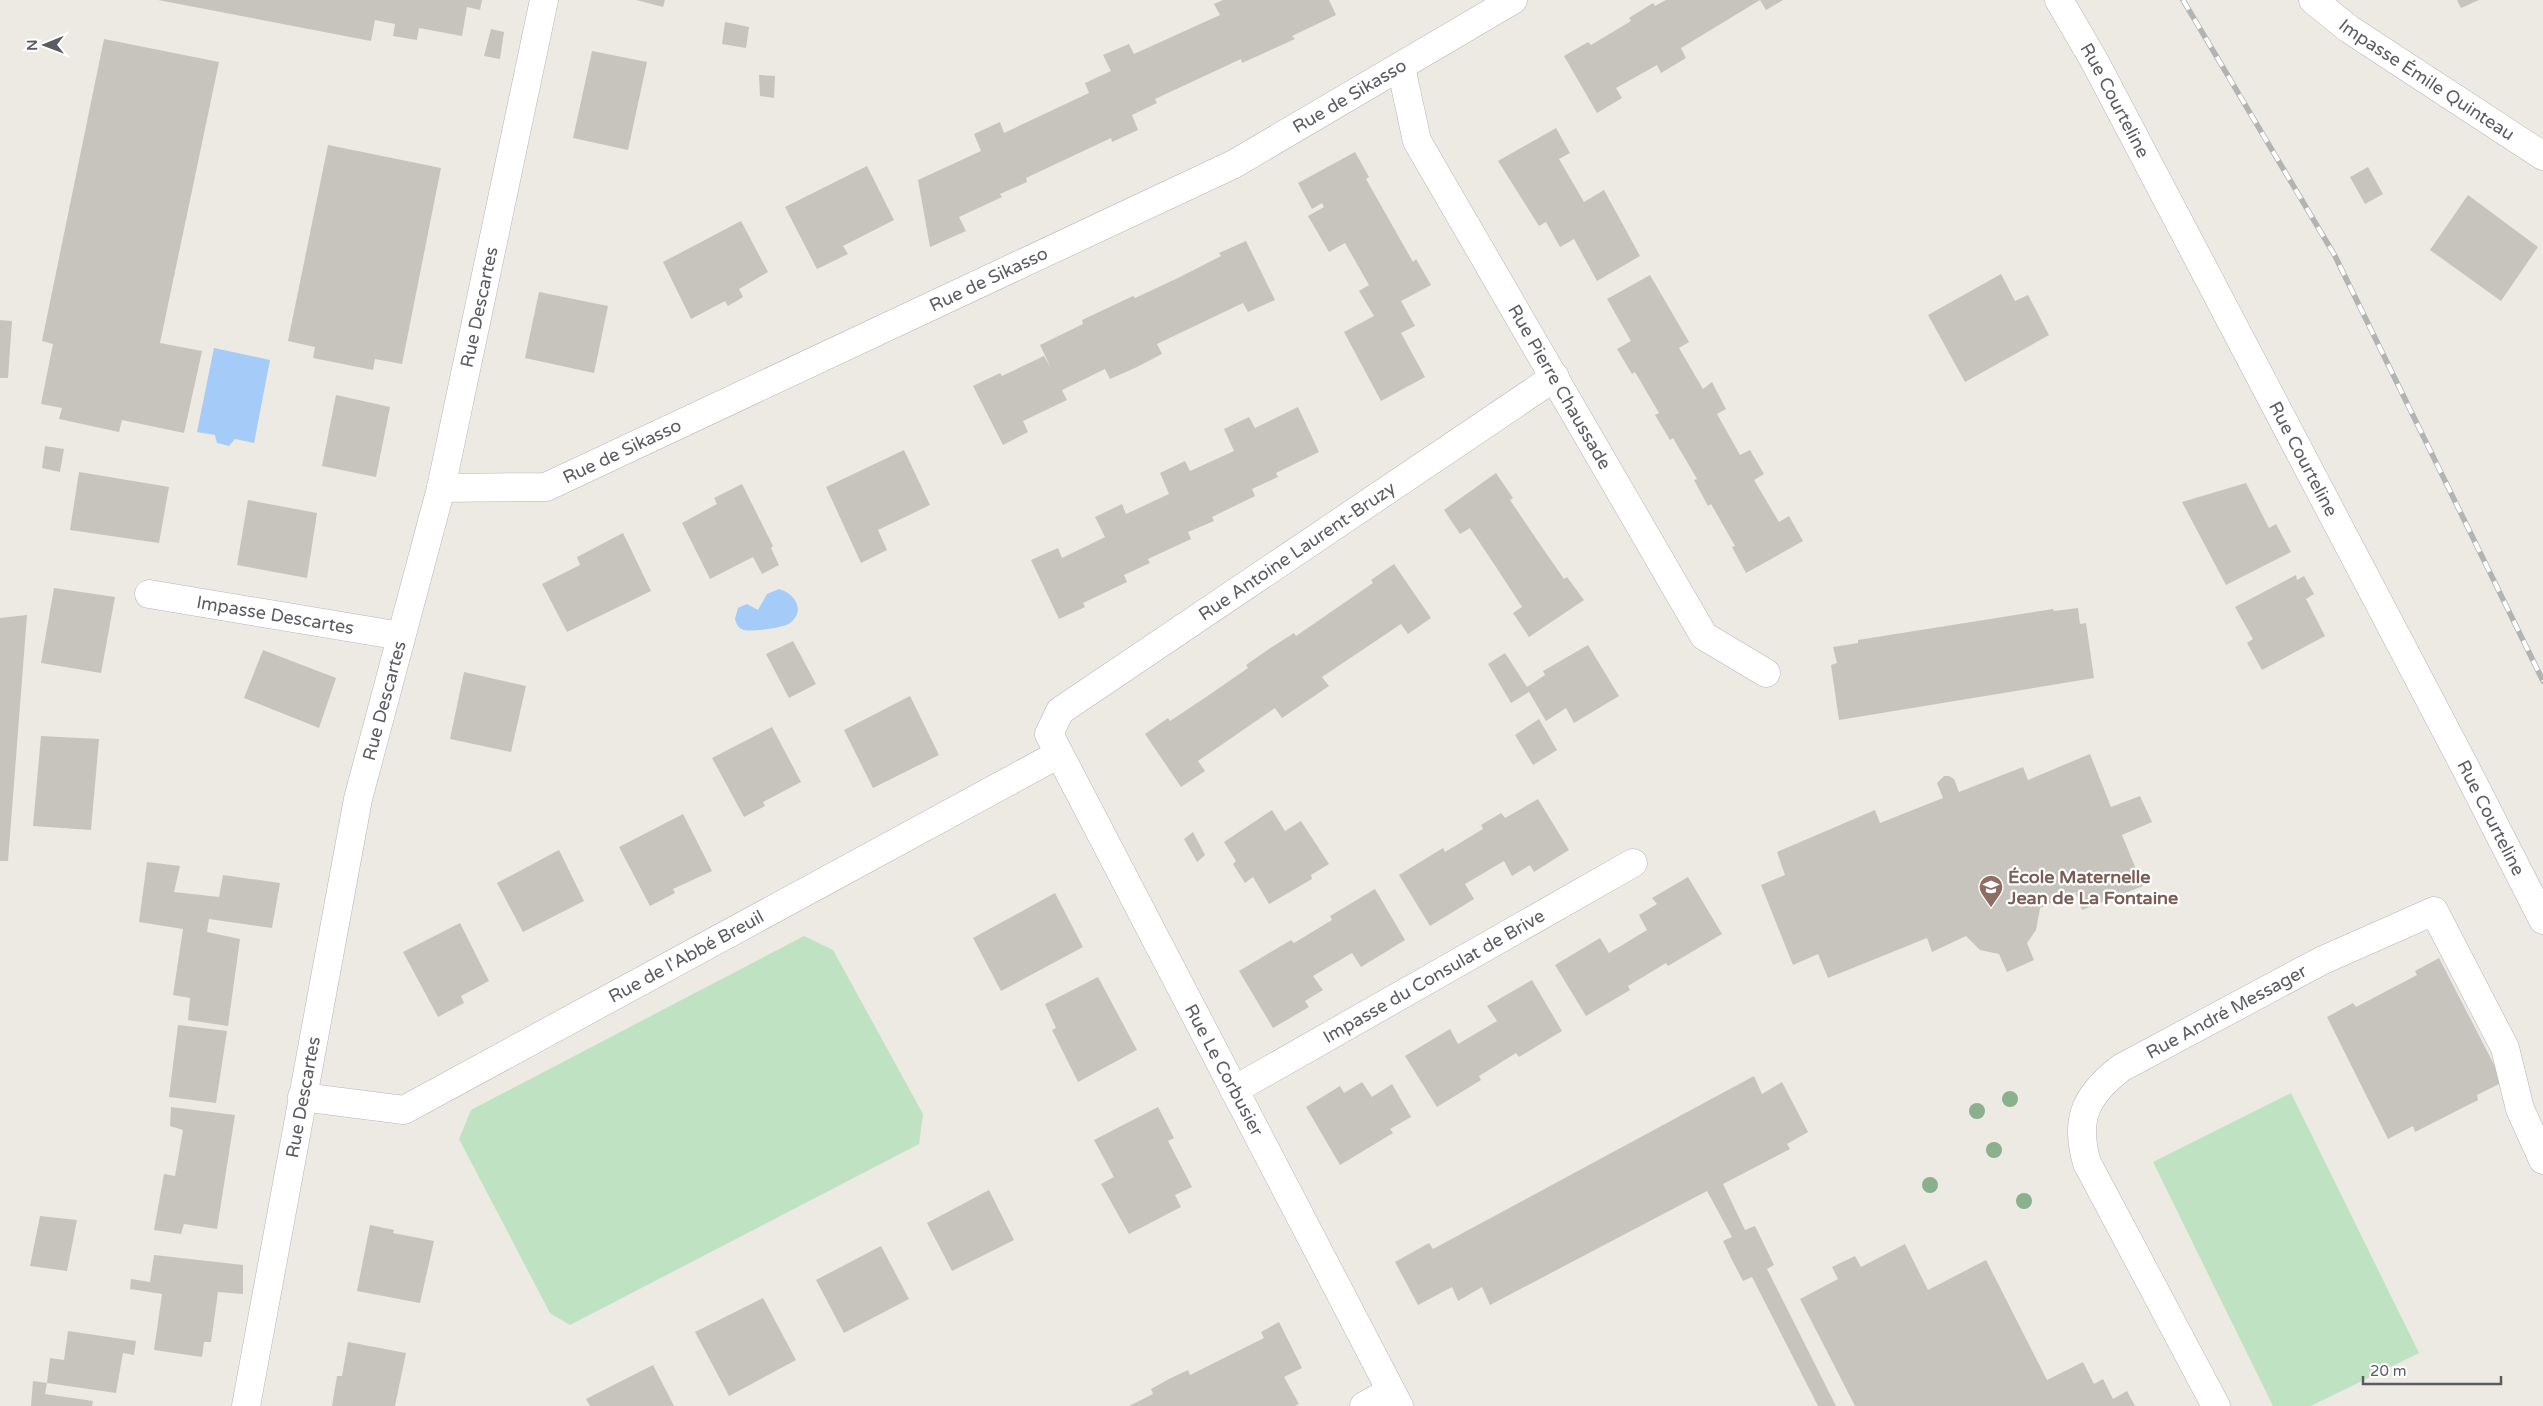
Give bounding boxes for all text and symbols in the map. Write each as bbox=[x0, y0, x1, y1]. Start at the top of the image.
street label: Impasse Émile Quinteau bbox=[2334, 14, 2519, 145]
north arrow bbox=[20, 20, 70, 70]
text: N bbox=[24, 39, 41, 51]
street label: Rue Courteline bbox=[2075, 39, 2154, 162]
street label: Rue de Sikasso bbox=[1289, 54, 1410, 138]
street label: Rue de Sikasso bbox=[926, 242, 1051, 316]
street label: Rue Descartes bbox=[456, 245, 503, 370]
street label: Rue Pierre Chaussade bbox=[1503, 300, 1616, 473]
street label: Rue Courteline bbox=[2264, 398, 2343, 520]
street label: Rue de Sikasso bbox=[559, 414, 685, 489]
street label: Rue Antoine Laurent-Bruzy bbox=[1194, 477, 1400, 625]
street label: Impasse Descartes bbox=[195, 591, 356, 639]
street label: Rue Descartes bbox=[358, 638, 411, 763]
street label: Rue Courteline bbox=[2452, 756, 2530, 879]
place label: École Maternelle Jean de La Fontaine bbox=[2007, 866, 2178, 909]
school or university icon: École Maternelle Jean de La Fontaine bbox=[1978, 874, 2004, 908]
street label: Impasse du Consulat de Brive bbox=[1319, 905, 1549, 1048]
street label: Rue de l'Abbé Breuil bbox=[605, 906, 768, 1008]
street label: Rue André Messager bbox=[2142, 960, 2311, 1064]
street label: Rue Le Corbusier bbox=[1180, 1000, 1268, 1140]
street label: Rue Descartes bbox=[281, 1035, 325, 1160]
scale bar bbox=[2363, 1354, 2500, 1386]
text: 20 m bbox=[2370, 1362, 2407, 1380]

